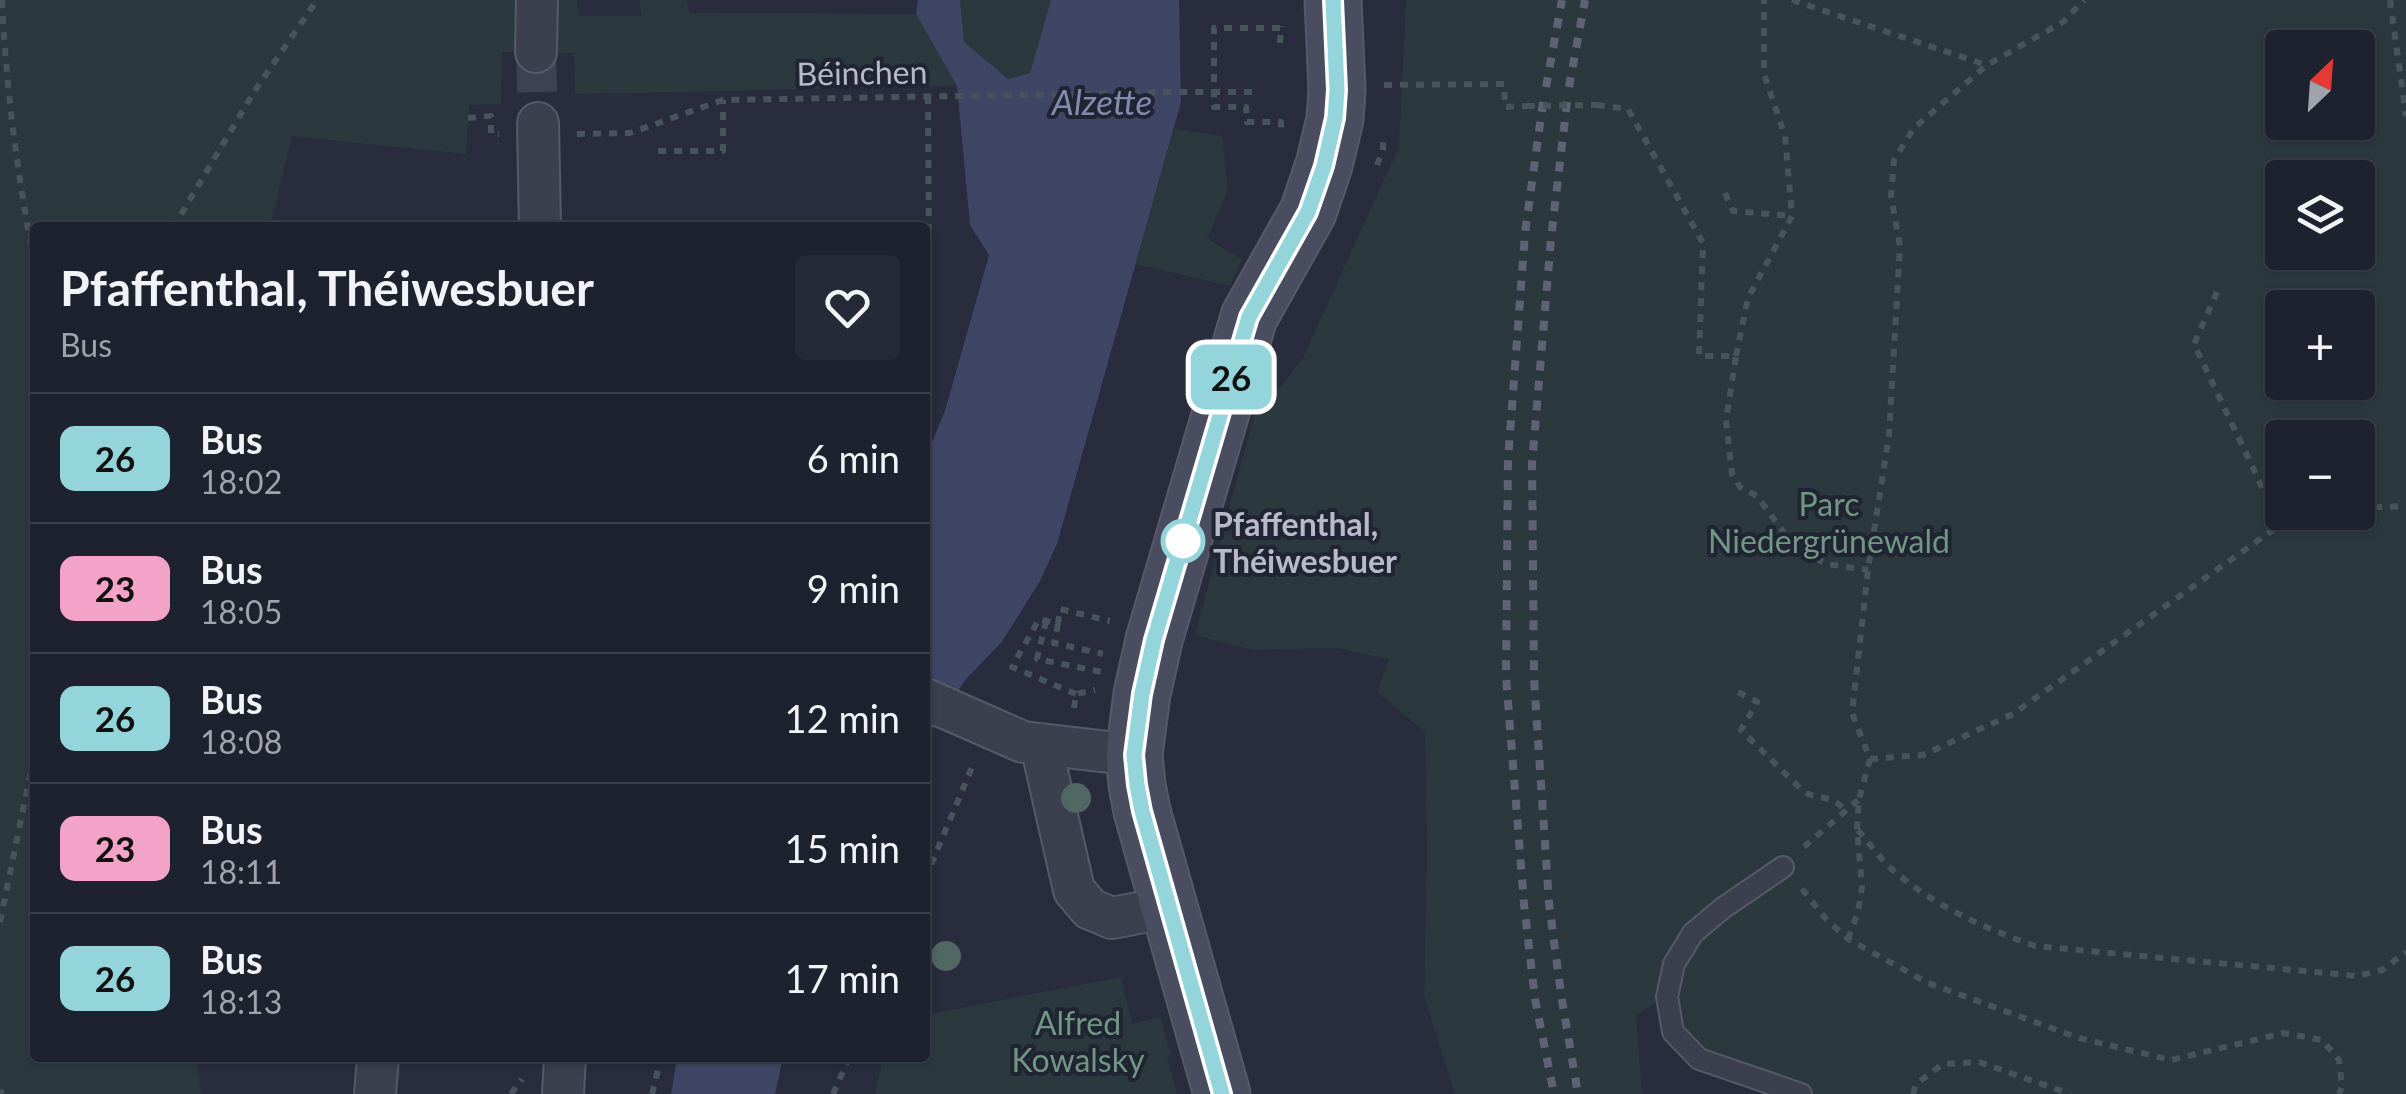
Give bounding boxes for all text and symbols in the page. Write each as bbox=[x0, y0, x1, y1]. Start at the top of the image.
north arrow bbox=[2265, 30, 2375, 140]
map controls bbox=[2265, 30, 2375, 530]
street label: Béinchen bbox=[796, 51, 928, 93]
water label: Alzette bbox=[1050, 80, 1152, 122]
button: layers bbox=[2265, 160, 2375, 270]
button: heart bbox=[795, 255, 900, 360]
text: Pfaffenthal, Théiwesbuer bbox=[60, 259, 594, 316]
button: + bbox=[2265, 290, 2375, 400]
text: Bus bbox=[60, 325, 112, 364]
line badge: 26 bbox=[1186, 344, 1276, 410]
text: 26 bbox=[1211, 356, 1251, 398]
text: Bus bbox=[200, 416, 263, 462]
button: − bbox=[2265, 420, 2375, 530]
text: 6 min bbox=[807, 435, 900, 481]
text: 26 bbox=[95, 437, 135, 479]
text: 18:02 bbox=[200, 462, 282, 501]
park label: Parc Niedergrünewald bbox=[1708, 484, 1950, 560]
place label: Pfaffenthal, Théiwesbuer bbox=[1213, 504, 1397, 580]
marker: Pfaffenthal, Théiwesbuer bbox=[1162, 520, 1204, 562]
text: Bus bbox=[200, 546, 263, 592]
text: 9 min bbox=[807, 565, 900, 611]
text: 23 bbox=[95, 567, 135, 609]
text: 18:05 bbox=[200, 592, 282, 631]
text: Bus bbox=[200, 676, 263, 722]
text: 12 min bbox=[785, 695, 900, 741]
text: 26 bbox=[95, 697, 135, 739]
text: 18:08 bbox=[200, 722, 282, 761]
text: Bus bbox=[200, 806, 263, 852]
text: 15 min bbox=[785, 825, 900, 871]
text: 23 bbox=[95, 827, 135, 869]
text: 18:11 bbox=[200, 852, 282, 891]
text: Bus bbox=[200, 936, 263, 982]
text: 17 min bbox=[785, 955, 900, 1001]
text: 26 bbox=[95, 957, 135, 999]
text: 18:13 bbox=[200, 982, 282, 1021]
park label: Alfred Kowalsky bbox=[1012, 1003, 1145, 1079]

